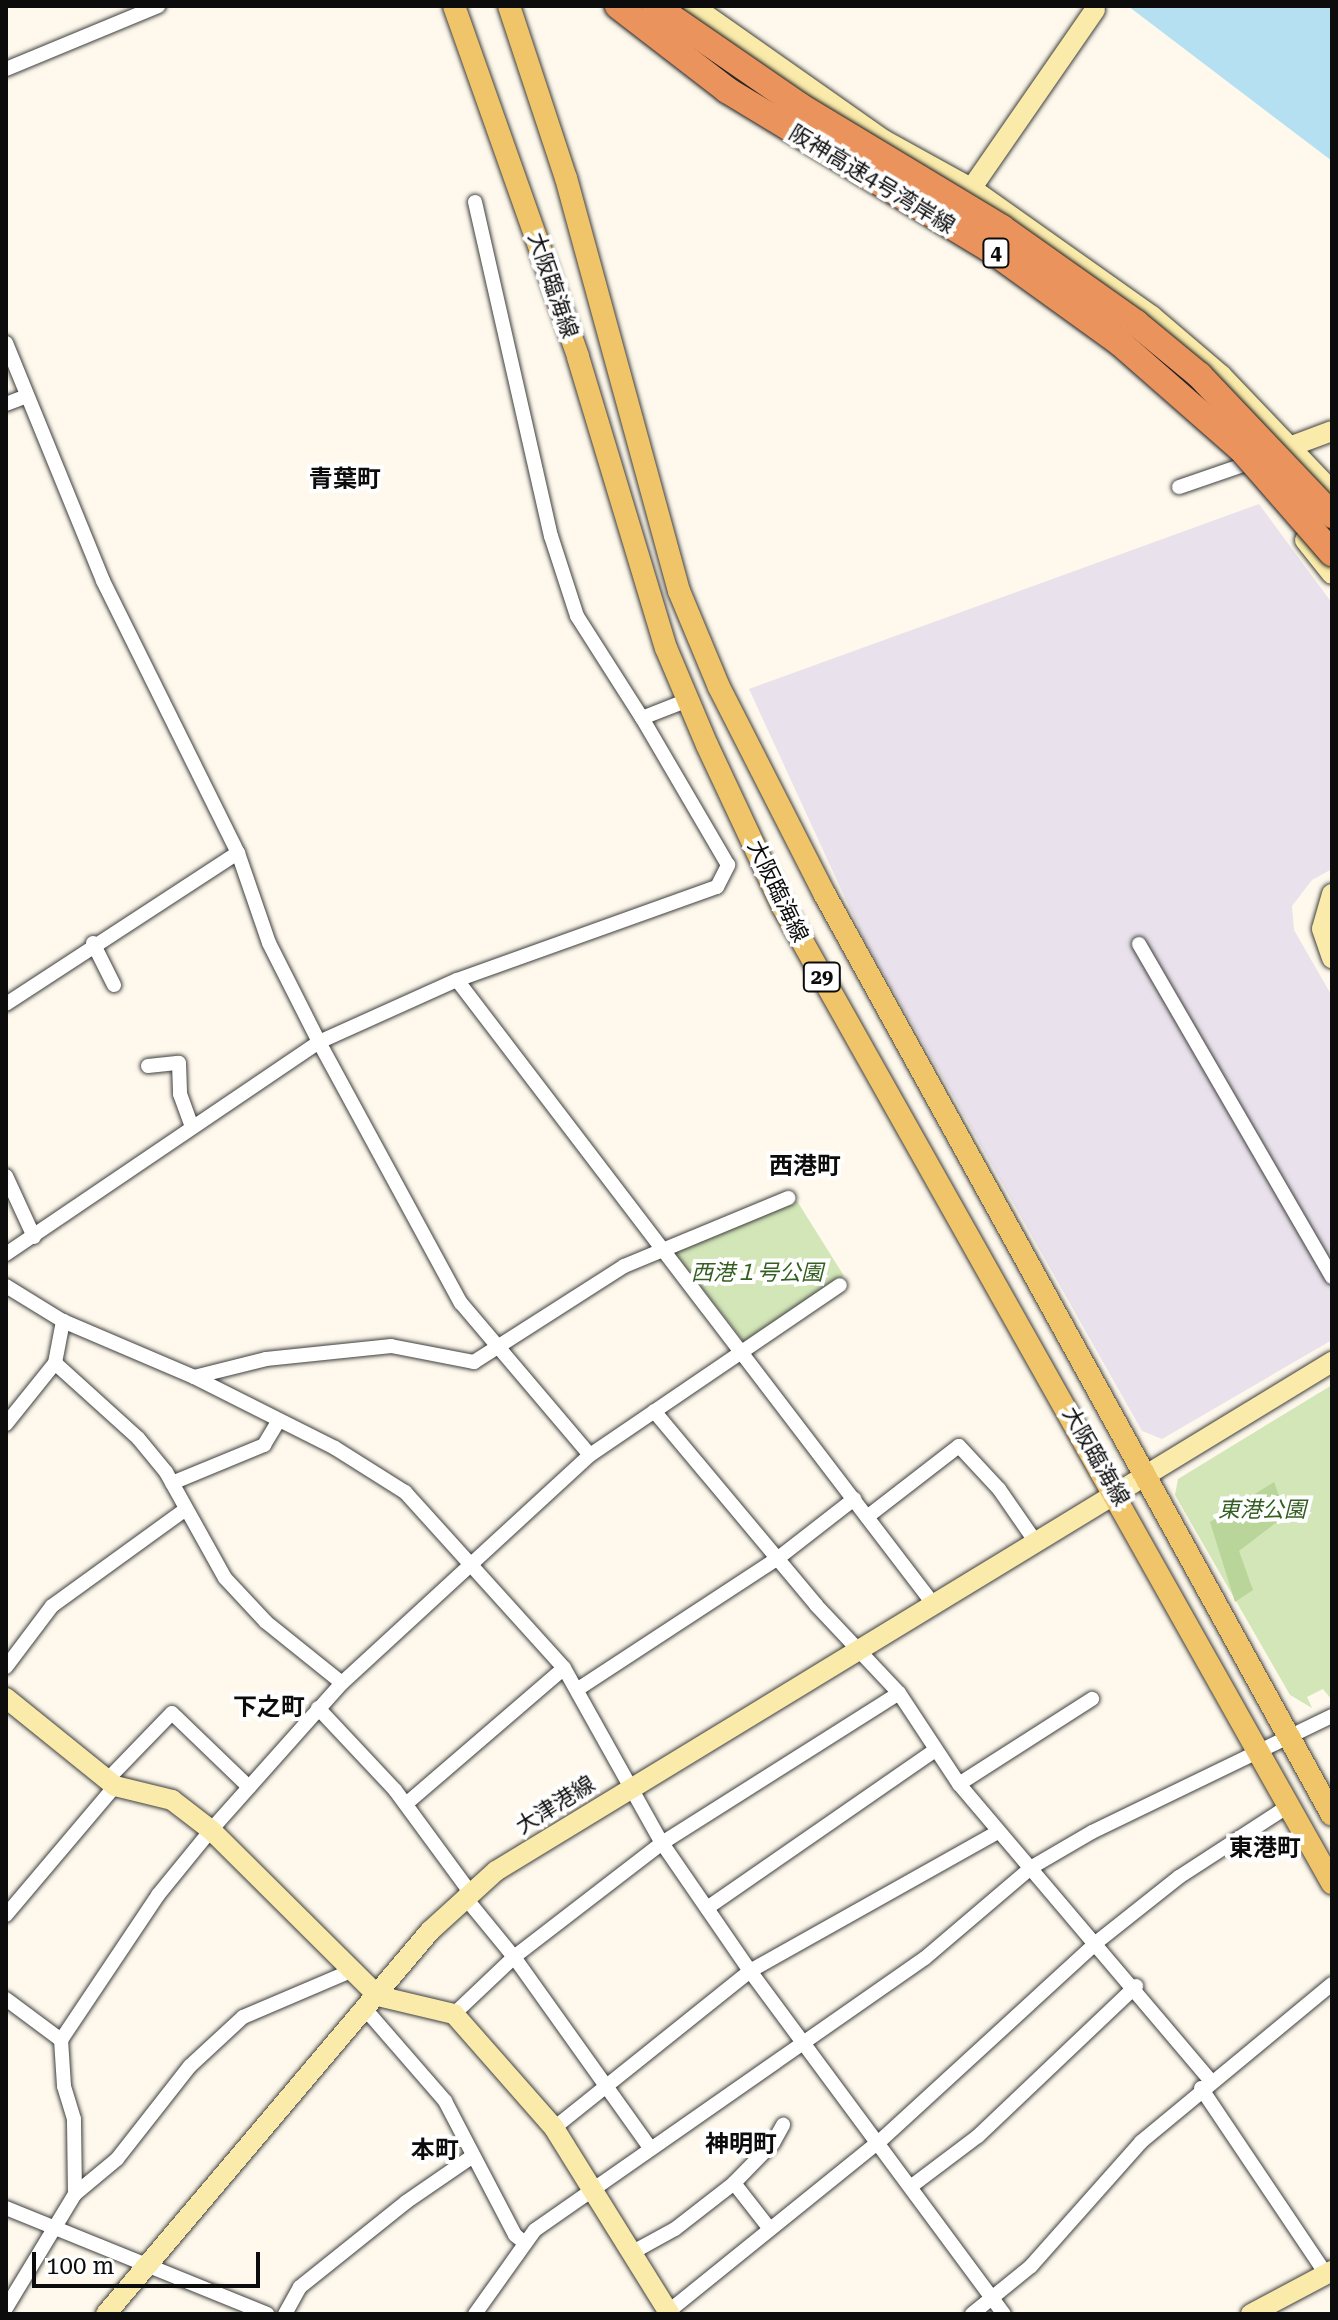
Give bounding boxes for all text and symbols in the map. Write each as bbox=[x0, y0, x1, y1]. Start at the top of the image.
street label: 阪神高速4号湾岸線 bbox=[784, 119, 960, 239]
street label: 大阪臨海線 bbox=[523, 229, 583, 341]
road number: 4 bbox=[982, 237, 1010, 269]
district label: 青葉町 bbox=[309, 466, 381, 494]
street label: 大阪臨海線 bbox=[742, 836, 814, 946]
road number: 29 bbox=[802, 961, 842, 993]
district label: 西港町 bbox=[769, 1153, 841, 1181]
park label: 西港１号公園 bbox=[691, 1260, 823, 1286]
street label: 大阪臨海線 bbox=[1057, 1402, 1135, 1510]
park label: 東港公園 bbox=[1218, 1497, 1306, 1523]
district label: 下之町 bbox=[233, 1694, 305, 1722]
street label: 大津港線 bbox=[511, 1770, 599, 1840]
district label: 東港町 bbox=[1229, 1835, 1301, 1863]
district label: 神明町 bbox=[705, 2131, 777, 2159]
district label: 本町 bbox=[411, 2137, 459, 2165]
scale bar bbox=[36, 2236, 264, 2286]
text: 100 m bbox=[46, 2252, 114, 2280]

